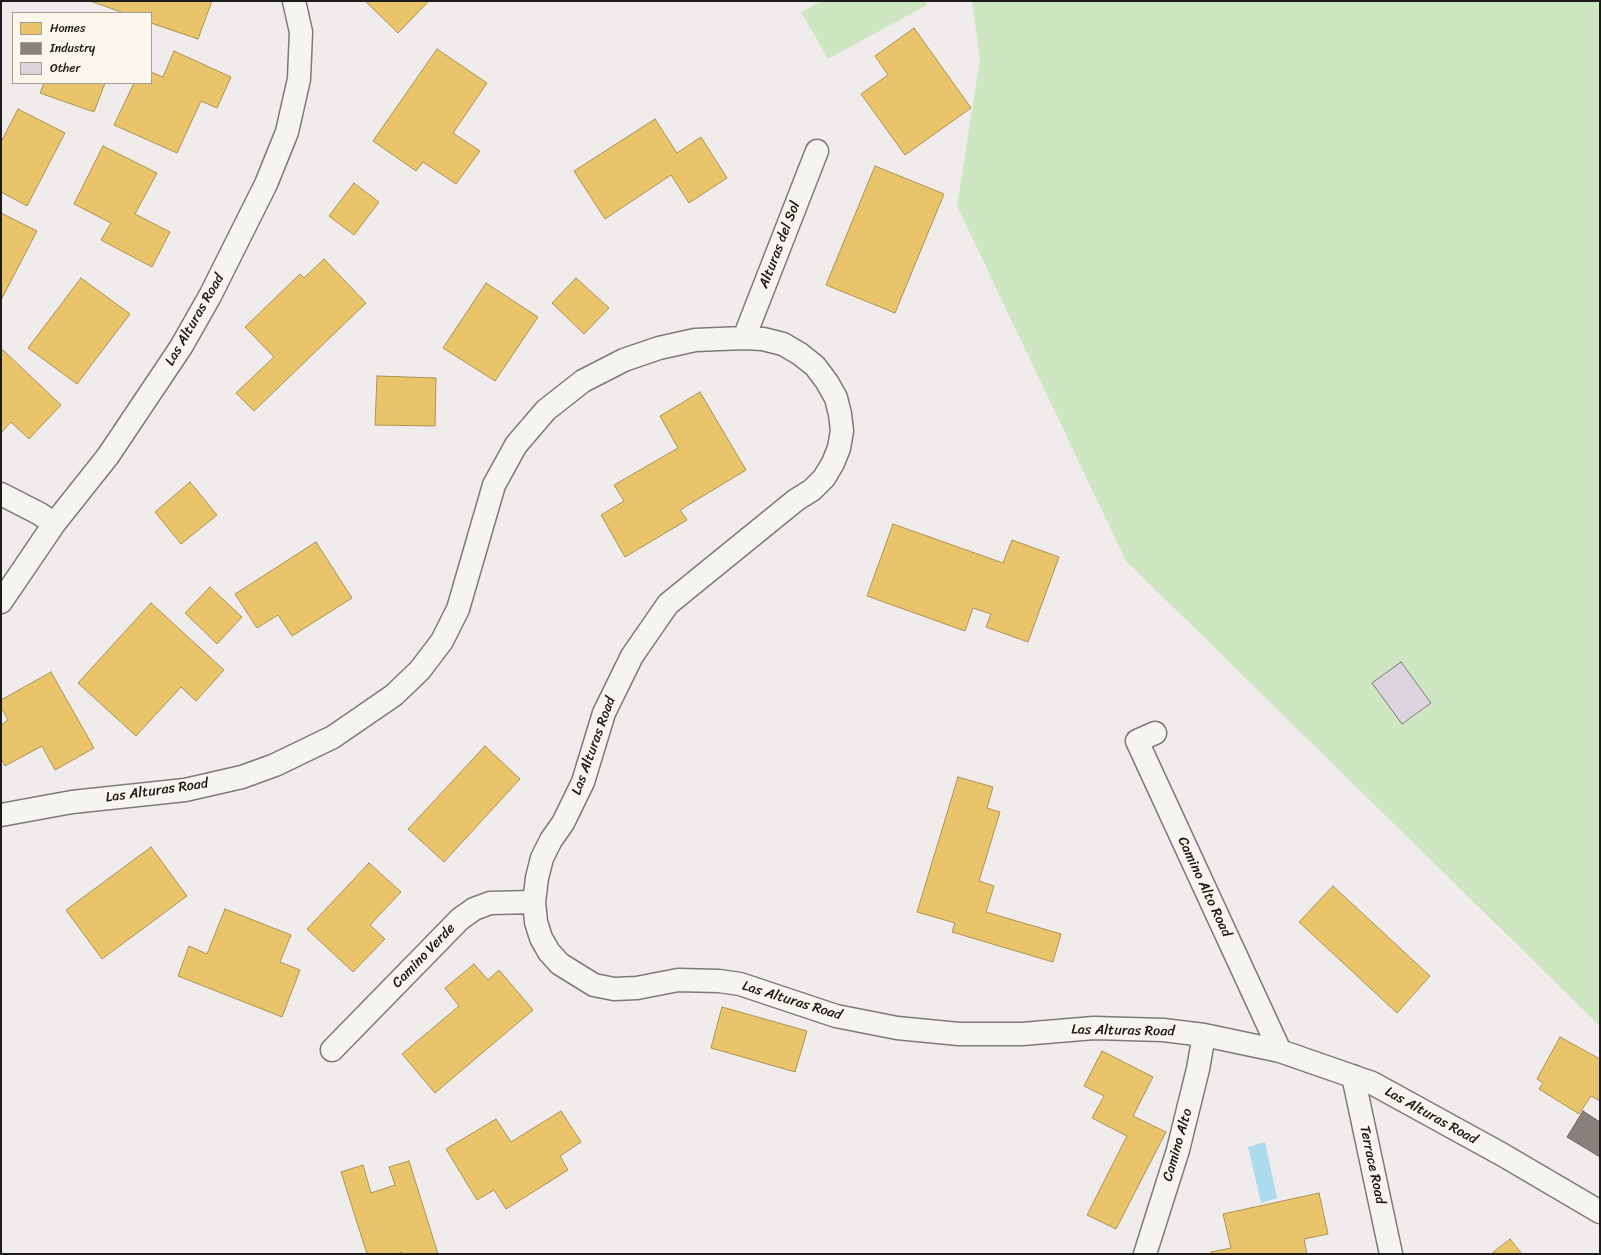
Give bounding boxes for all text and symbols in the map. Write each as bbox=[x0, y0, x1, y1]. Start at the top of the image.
legend bbox=[12, 12, 152, 84]
text: Homes bbox=[50, 17, 86, 39]
text: Industry bbox=[50, 37, 95, 59]
text: Other bbox=[50, 57, 80, 79]
street label: Alturas del Sol bbox=[756, 199, 804, 291]
street label: Las Alturas Road bbox=[162, 271, 228, 369]
street label: Las Alturas Road bbox=[568, 695, 620, 797]
street label: Las Alturas Road bbox=[105, 775, 209, 807]
street label: Camino Alto Road bbox=[1173, 834, 1235, 940]
street label: Camino Verde bbox=[389, 920, 459, 992]
street label: Las Alturas Road bbox=[740, 978, 844, 1024]
street label: Las Alturas Road bbox=[1071, 1022, 1175, 1040]
street label: Las Alturas Road bbox=[1382, 1084, 1480, 1148]
street label: Camino Alto bbox=[1160, 1107, 1196, 1183]
street label: Terrace Road bbox=[1356, 1124, 1388, 1206]

